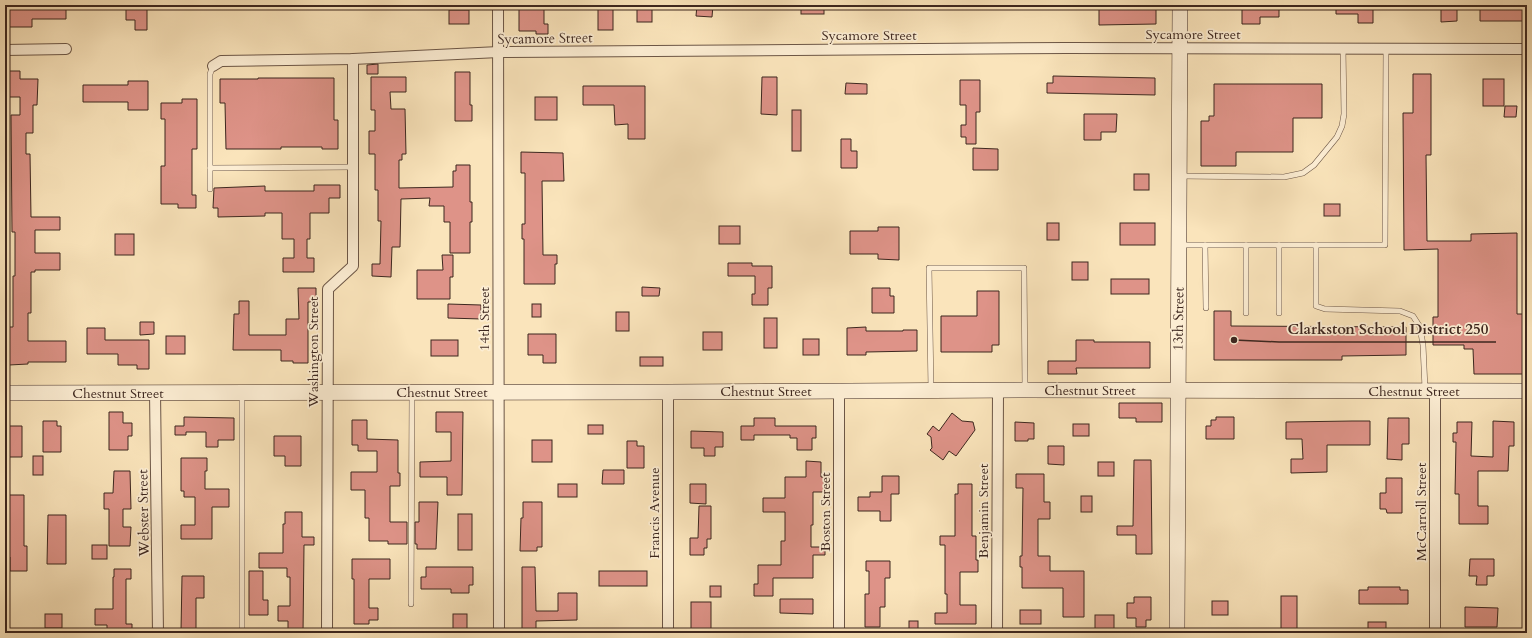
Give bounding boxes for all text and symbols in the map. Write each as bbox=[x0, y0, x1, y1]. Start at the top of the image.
street label: Sycamore Street bbox=[1145, 25, 1241, 44]
street label: Sycamore Street bbox=[821, 26, 917, 45]
street label: Sycamore Street bbox=[497, 28, 593, 49]
street label: 14th Street bbox=[475, 286, 494, 351]
street label: 13th Street bbox=[1168, 286, 1189, 351]
street label: Washington Street bbox=[304, 296, 323, 409]
callout: Clarkston School District 250 bbox=[1279, 315, 1496, 342]
text: Clarkston School District 250 bbox=[1288, 319, 1489, 339]
street label: Chestnut Street bbox=[1044, 381, 1136, 400]
street label: Chestnut Street bbox=[720, 382, 812, 401]
street label: Chestnut Street bbox=[1368, 382, 1460, 401]
street label: Chestnut Street bbox=[396, 383, 488, 402]
street label: Chestnut Street bbox=[72, 384, 164, 403]
street label: McCarroll Street bbox=[1412, 462, 1431, 561]
street label: Benjamin Street bbox=[974, 463, 993, 559]
street label: Francis Avenue bbox=[645, 467, 664, 559]
street label: Webster Street bbox=[133, 469, 154, 558]
street label: Boston Street bbox=[816, 472, 835, 552]

